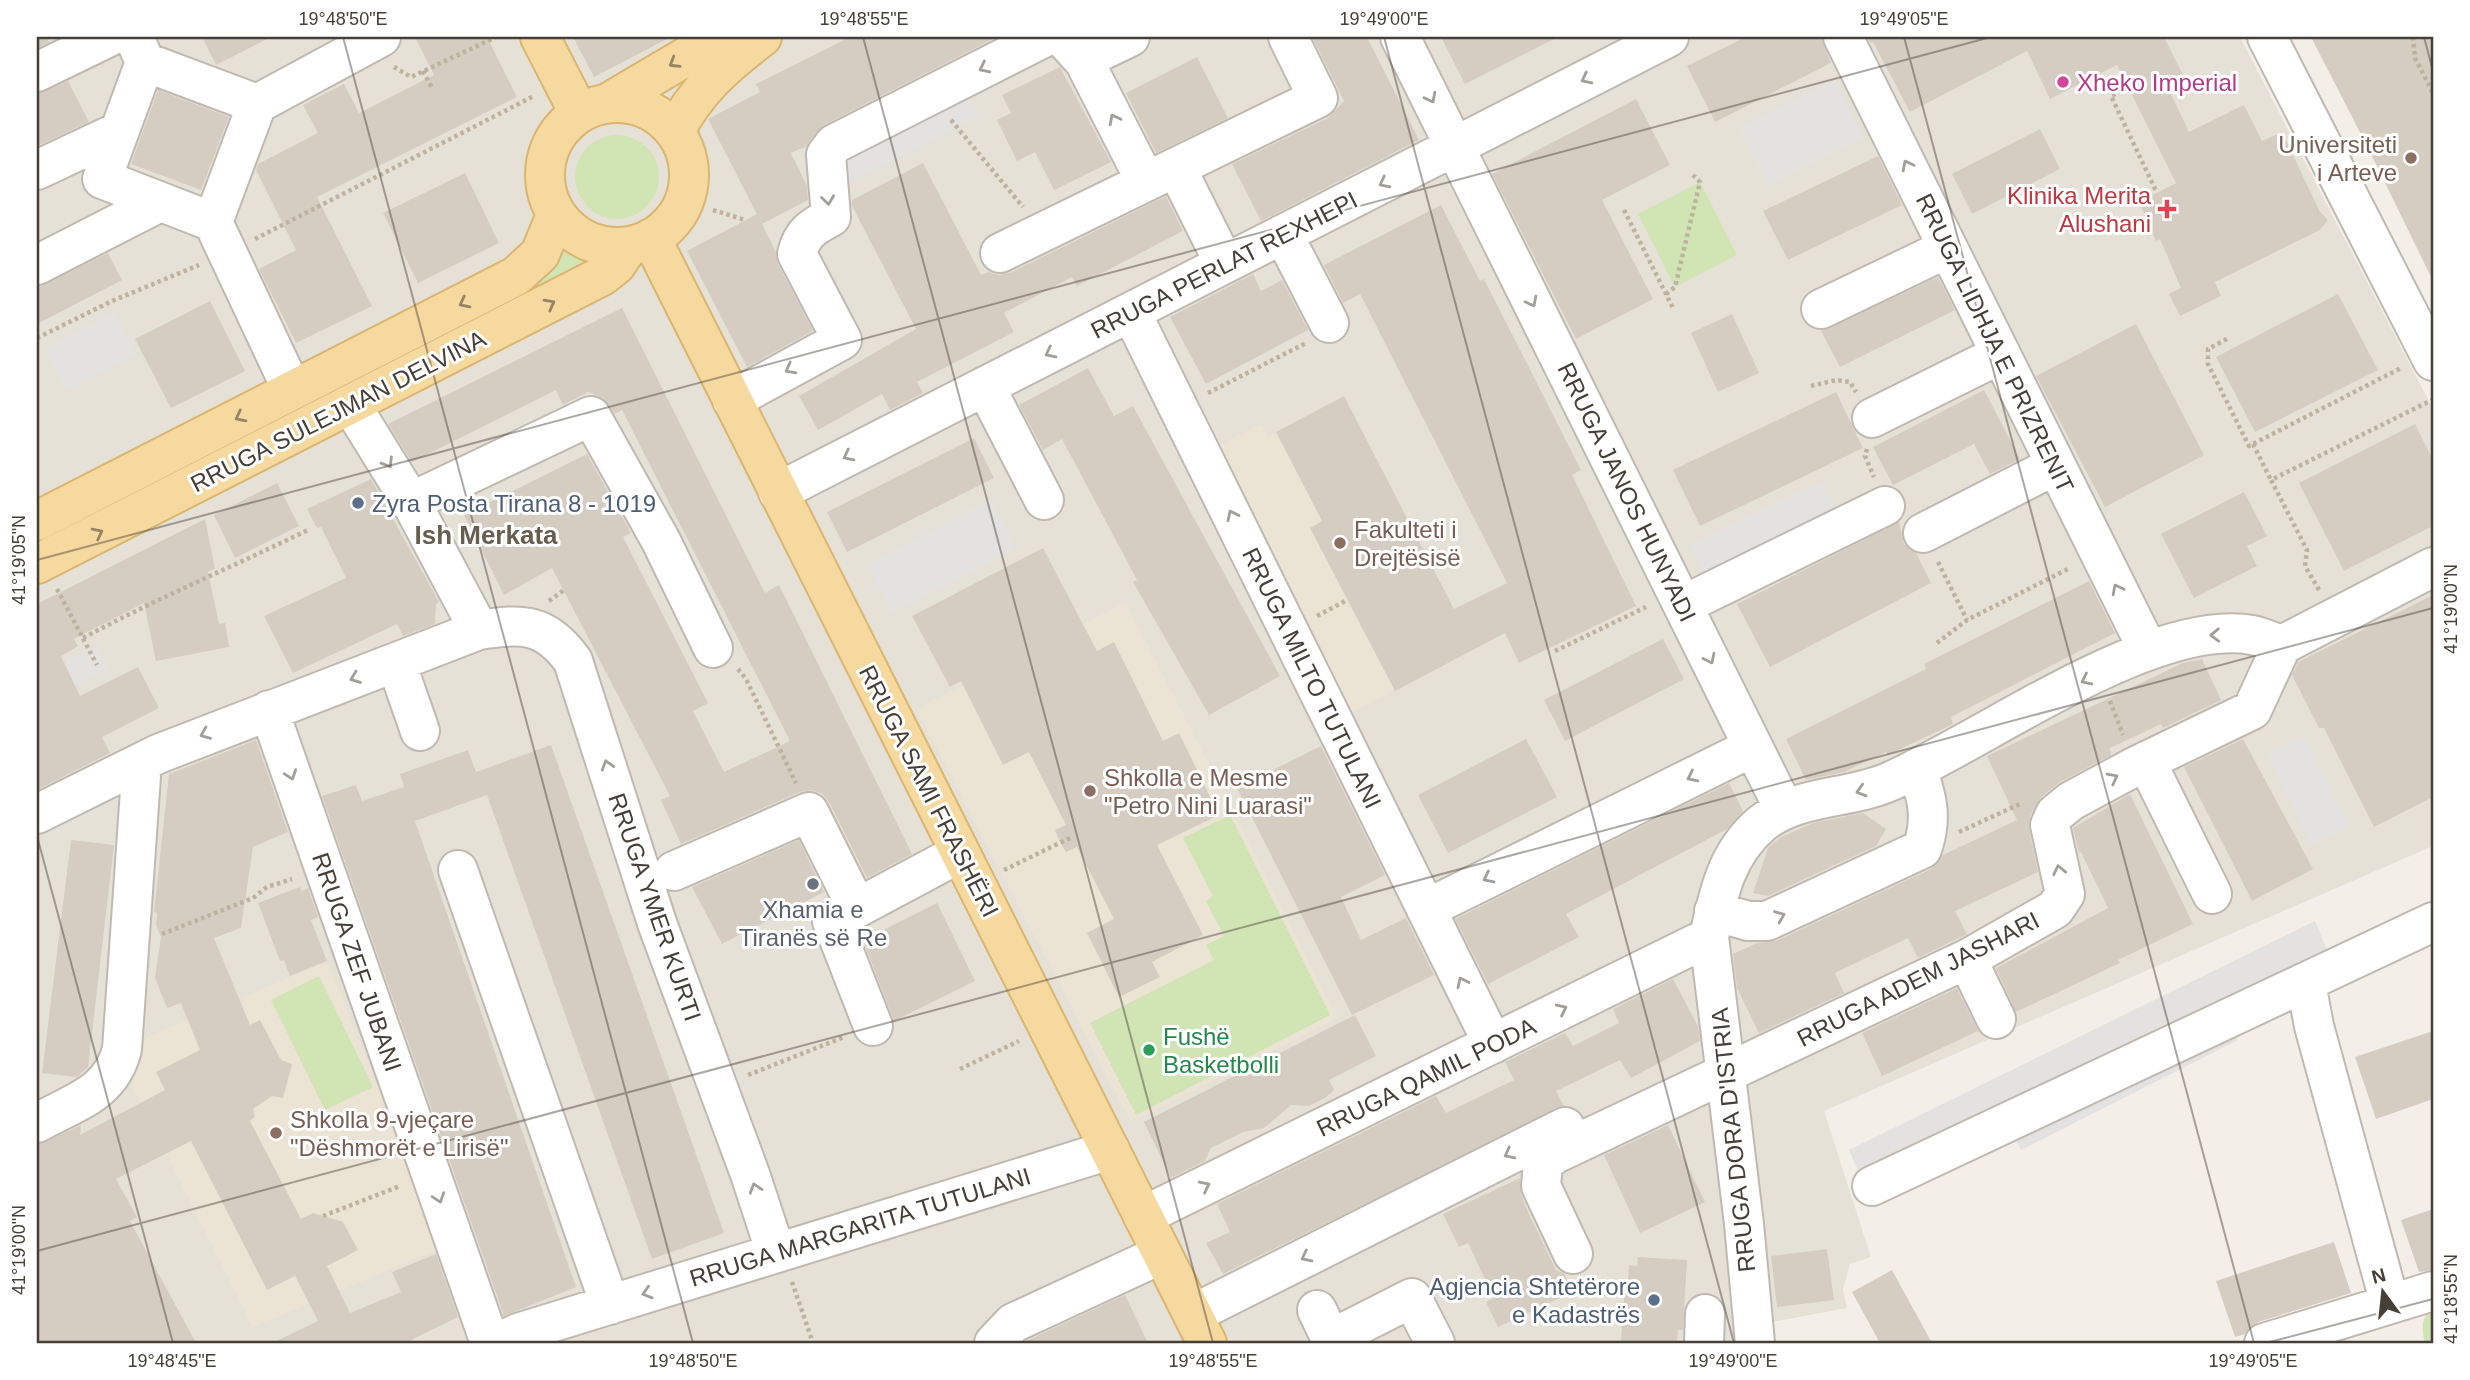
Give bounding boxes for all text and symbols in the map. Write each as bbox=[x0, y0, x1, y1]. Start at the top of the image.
text: 19°48'50"E bbox=[298, 9, 388, 29]
text: 19°48'55"E bbox=[819, 9, 909, 29]
text: 19°49'00"E bbox=[1339, 9, 1429, 29]
text: 19°49'05"E bbox=[1859, 9, 1949, 29]
one-way arrow bbox=[669, 55, 682, 68]
one-way arrow bbox=[979, 59, 991, 73]
place label: Xheko Imperial bbox=[2077, 69, 2237, 96]
one-way arrow bbox=[1581, 71, 1593, 85]
marker: Xheko Imperial bbox=[2055, 74, 2071, 90]
one-way arrow bbox=[1423, 90, 1437, 103]
one-way arrow bbox=[1109, 114, 1123, 127]
place label: Universiteti i Arteve bbox=[2278, 131, 2397, 186]
marker: Universiteti i Arteve bbox=[2403, 150, 2419, 166]
one-way arrow bbox=[1902, 160, 1916, 172]
one-way arrow bbox=[1379, 174, 1391, 188]
place label: Klinika Merita Alushani bbox=[2007, 182, 2152, 237]
street label: RRUGA PERLAT REXHEPI bbox=[1086, 186, 1362, 344]
street label: RRUGA LIDHJA E PRIZRENIT bbox=[1911, 189, 2079, 497]
one-way arrow bbox=[820, 194, 835, 206]
marker: Klinika Merita Alushani bbox=[2157, 199, 2177, 219]
one-way arrow bbox=[459, 294, 472, 308]
one-way arrow bbox=[1524, 294, 1538, 307]
one-way arrow bbox=[542, 299, 555, 312]
street label: RRUGA SULEJMAN DELVINA bbox=[186, 325, 490, 497]
one-way arrow bbox=[1045, 345, 1057, 359]
street label: RRUGA JANOS HUNYADI bbox=[1552, 358, 1702, 626]
one-way arrow bbox=[784, 361, 797, 374]
one-way arrow bbox=[235, 409, 247, 423]
one-way arrow bbox=[842, 448, 855, 462]
one-way arrow bbox=[379, 455, 392, 468]
place label: Zyra Posta Tirana 8 - 1019 bbox=[372, 490, 656, 517]
marker: Zyra Posta Tirana 8 - 1019 bbox=[350, 495, 366, 511]
one-way arrow bbox=[1226, 510, 1240, 522]
text: 41°19'05"N bbox=[9, 515, 29, 605]
place label: Fakulteti i Drejtësisë bbox=[1354, 516, 1461, 571]
district label: Ish Merkata bbox=[414, 520, 558, 550]
one-way arrow bbox=[91, 528, 103, 542]
marker: Fakulteti i Drejtësisë bbox=[1332, 535, 1348, 551]
street label: RRUGA MILTO TUTULANI bbox=[1237, 543, 1387, 813]
text: 41°19'00"N bbox=[2441, 564, 2461, 654]
one-way arrow bbox=[2111, 583, 2125, 596]
one-way arrow bbox=[2210, 628, 2221, 643]
one-way arrow bbox=[1701, 652, 1715, 664]
street label: RRUGA SAMI FRASHËRI bbox=[854, 661, 1004, 921]
one-way arrow bbox=[350, 669, 362, 683]
one-way arrow bbox=[2081, 671, 2093, 685]
one-way arrow bbox=[200, 726, 212, 740]
one-way arrow bbox=[601, 760, 615, 772]
place label: Shkolla e Mesme "Petro Nini Luarasi" bbox=[1104, 764, 1312, 819]
one-way arrow bbox=[283, 768, 297, 780]
one-way arrow bbox=[1687, 769, 1699, 783]
one-way arrow bbox=[2106, 773, 2118, 787]
marker: Shkolla e Mesme "Petro Nini Luarasi" bbox=[1082, 783, 1098, 799]
one-way arrow bbox=[1855, 783, 1867, 797]
street label: RRUGA YMER KURTI bbox=[603, 790, 707, 1024]
street label: RRUGA ZEF JUBANI bbox=[307, 849, 407, 1075]
one-way arrow bbox=[2053, 864, 2068, 876]
one-way arrow bbox=[1483, 870, 1495, 884]
marker: Xhamia e Tiranës së Re bbox=[805, 876, 821, 892]
place label: Xhamia e Tiranës së Re bbox=[739, 896, 887, 951]
street label: RRUGA ADEM JASHARI bbox=[1792, 906, 2044, 1052]
one-way arrow bbox=[1773, 910, 1785, 924]
one-way arrow bbox=[1457, 977, 1471, 989]
one-way arrow bbox=[1555, 1004, 1567, 1018]
street label: RRUGA DORA D'ISTRIA bbox=[1706, 1006, 1760, 1274]
street label: RRUGA QAMIL PODA bbox=[1312, 1012, 1540, 1142]
place label: Fushë Basketbolli bbox=[1163, 1023, 1279, 1078]
marker: Fushë Basketbolli bbox=[1141, 1042, 1157, 1058]
place label: Shkolla 9-vjeçare "Dëshmorët e Lirisë" bbox=[290, 1106, 508, 1161]
marker: Shkolla 9-vjeçare "Dëshmorët e Lirisë" bbox=[268, 1125, 284, 1141]
one-way arrow bbox=[1504, 1146, 1516, 1160]
street label: RRUGA MARGARITA TUTULANI bbox=[686, 1162, 1034, 1292]
one-way arrow bbox=[1198, 1180, 1210, 1194]
one-way arrow bbox=[748, 1183, 763, 1195]
one-way arrow bbox=[431, 1191, 445, 1203]
text: 41°19'00"N bbox=[9, 1205, 29, 1295]
one-way arrow bbox=[1301, 1248, 1313, 1262]
text: 41°18'55"N bbox=[2441, 1254, 2461, 1344]
north arrow bbox=[2348, 1258, 2418, 1328]
text: N bbox=[2369, 1264, 2388, 1288]
place label: Agjencia Shtetërore e Kadastrës bbox=[1429, 1273, 1640, 1328]
one-way arrow bbox=[641, 1285, 653, 1300]
marker: Agjencia Shtetërore e Kadastrës bbox=[1646, 1292, 1662, 1308]
text: 19°48'45"E bbox=[127, 1351, 217, 1371]
text: 19°48'50"E bbox=[648, 1351, 738, 1371]
text: 19°48'55"E bbox=[1168, 1351, 1258, 1371]
text: 19°49'00"E bbox=[1688, 1351, 1778, 1371]
text: 19°49'05"E bbox=[2208, 1351, 2298, 1371]

